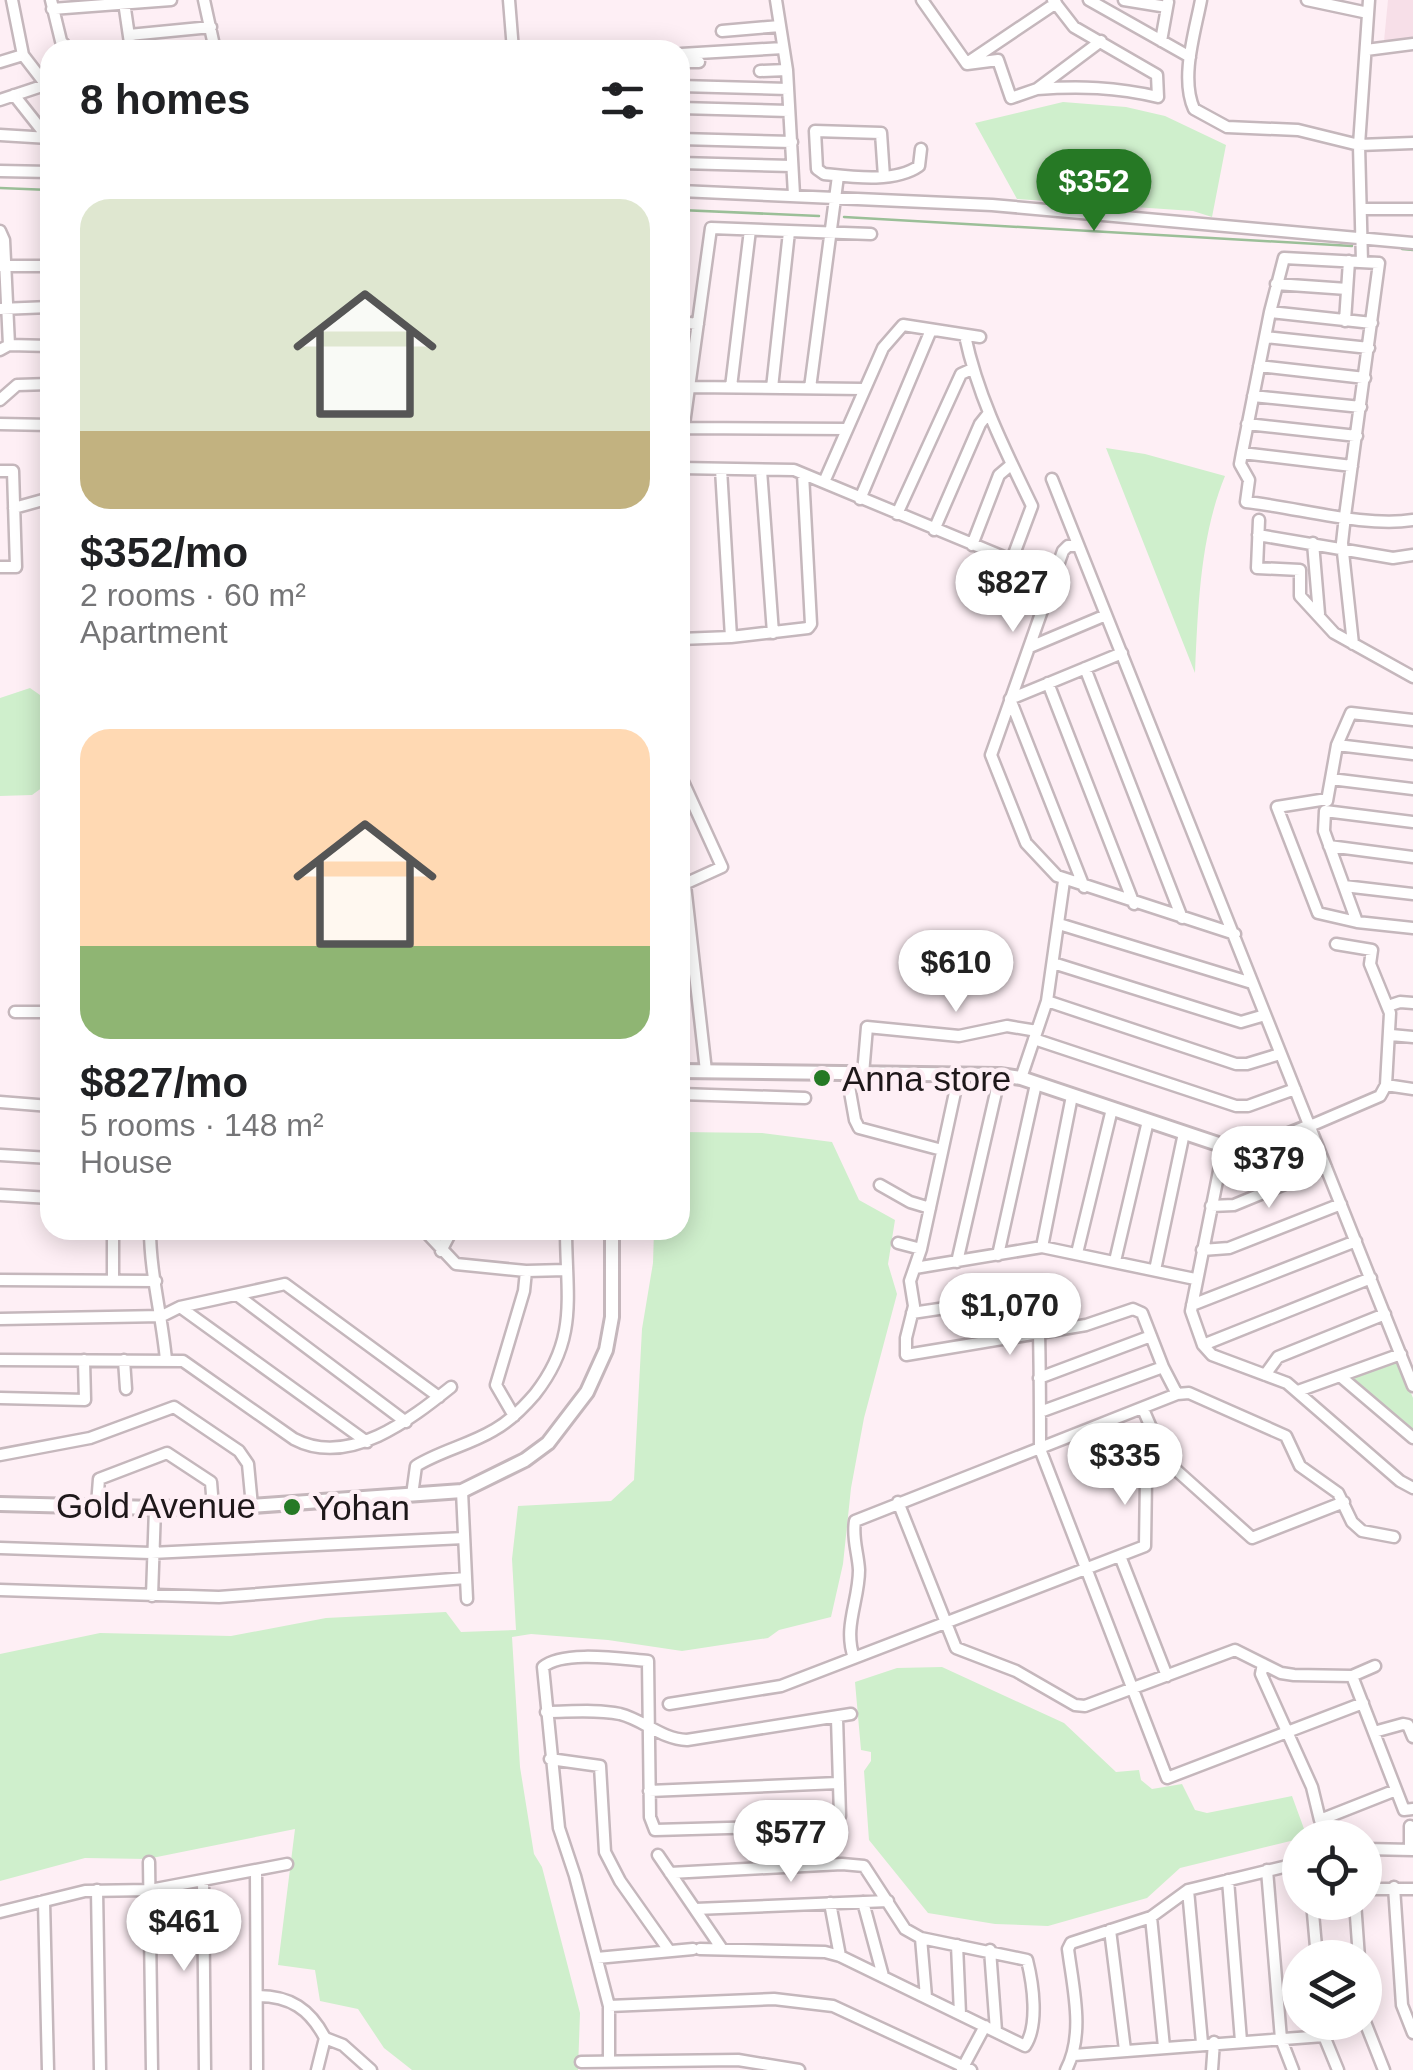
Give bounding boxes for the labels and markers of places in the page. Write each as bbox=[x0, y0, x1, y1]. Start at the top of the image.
pin: $352 bbox=[1035, 149, 1153, 234]
pin: $827 bbox=[954, 550, 1072, 635]
pin: $610 bbox=[897, 930, 1015, 1015]
place label: Anna store bbox=[842, 1059, 1011, 1098]
marker: Anna store bbox=[811, 1067, 833, 1089]
pin: $379 bbox=[1210, 1126, 1328, 1211]
pin: $1,070 bbox=[929, 1273, 1091, 1358]
pin: $335 bbox=[1066, 1423, 1184, 1508]
place label: Yohan bbox=[312, 1488, 410, 1527]
marker: Yohan bbox=[281, 1496, 303, 1518]
pin: $577 bbox=[732, 1800, 850, 1885]
pin: $461 bbox=[125, 1889, 243, 1974]

